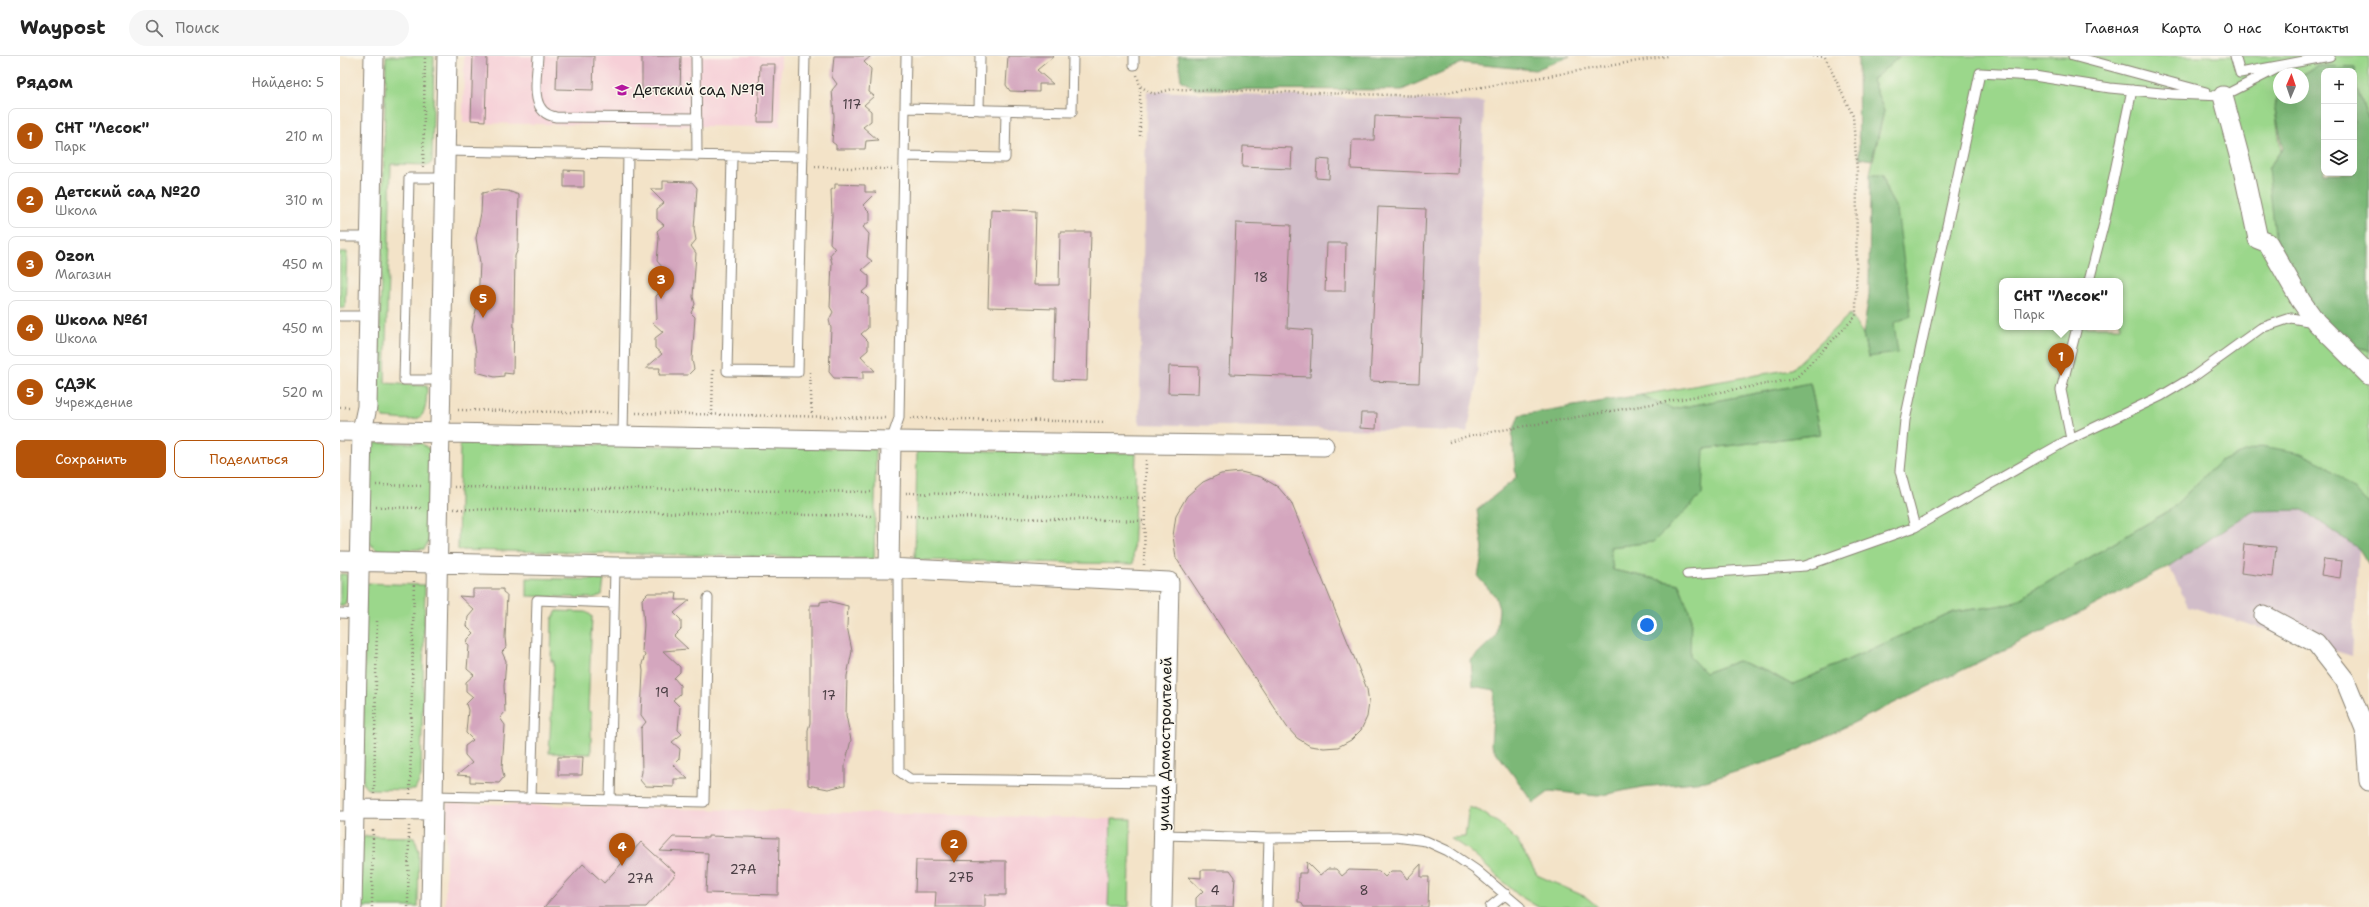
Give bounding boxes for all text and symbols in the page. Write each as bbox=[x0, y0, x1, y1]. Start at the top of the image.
search box bbox=[129, 10, 409, 46]
text: Waypost bbox=[20, 15, 105, 40]
icon: search bbox=[143, 17, 165, 39]
text: Поиск bbox=[175, 18, 219, 38]
text: Главная bbox=[2085, 19, 2139, 37]
text: Карта bbox=[2161, 19, 2201, 37]
text: О нас bbox=[2223, 19, 2262, 37]
text: Контакты bbox=[2284, 19, 2349, 37]
north arrow bbox=[2273, 68, 2309, 104]
map controls bbox=[2321, 68, 2357, 176]
button: + bbox=[2321, 68, 2357, 104]
text: Рядом bbox=[16, 71, 73, 93]
text: Найдено: 5 bbox=[251, 74, 324, 91]
place label: Детский сад №19 bbox=[633, 80, 765, 100]
school or university icon: Детский сад №19 bbox=[614, 82, 630, 98]
house number: 117 bbox=[843, 96, 861, 113]
button: − bbox=[2321, 104, 2357, 140]
text: СНТ "Лесок" bbox=[55, 118, 149, 138]
text: 1 bbox=[27, 128, 33, 145]
text: 210 m bbox=[285, 128, 323, 145]
text: Парк bbox=[55, 138, 86, 155]
button: layers bbox=[2321, 140, 2357, 176]
text: Детский сад №20 bbox=[55, 182, 201, 202]
text: 2 bbox=[25, 192, 35, 209]
text: 310 m bbox=[285, 192, 323, 209]
text: Школа bbox=[55, 202, 97, 219]
text: Ozon bbox=[55, 246, 95, 266]
text: 3 bbox=[25, 256, 35, 273]
text: 450 m bbox=[282, 256, 323, 273]
text: Магазин bbox=[55, 266, 111, 283]
pin: 3 bbox=[648, 266, 674, 299]
house number: 18 bbox=[1254, 269, 1268, 286]
popup bbox=[1999, 278, 2123, 330]
pin: 5 bbox=[470, 285, 496, 318]
text: СНТ "Лесок" bbox=[2014, 286, 2108, 306]
text: Парк bbox=[2014, 306, 2045, 323]
text: Школа №61 bbox=[55, 310, 148, 330]
text: 4 bbox=[25, 320, 35, 337]
text: 450 m bbox=[282, 320, 323, 337]
text: Школа bbox=[55, 330, 97, 347]
pin: 1 bbox=[2048, 343, 2074, 376]
text: СДЭК bbox=[55, 374, 96, 394]
text: 5 bbox=[26, 384, 34, 401]
text: 520 m bbox=[282, 384, 323, 401]
text: Учреждение bbox=[55, 394, 133, 411]
button: Сохранить bbox=[16, 440, 166, 478]
button: Поделиться bbox=[174, 440, 324, 478]
your location bbox=[1637, 615, 1657, 635]
street label: улица Домостроителей bbox=[1153, 656, 1177, 831]
house number: 19 bbox=[655, 684, 669, 701]
house number: 17 bbox=[822, 687, 836, 704]
pin: 2 bbox=[941, 830, 967, 863]
pin: 4 bbox=[609, 833, 635, 866]
house number: 27А bbox=[730, 861, 756, 878]
house number: 27Б bbox=[948, 869, 974, 886]
house number: 27А bbox=[627, 870, 653, 887]
house number: 4 bbox=[1210, 882, 1220, 899]
house number: 8 bbox=[1359, 882, 1369, 899]

